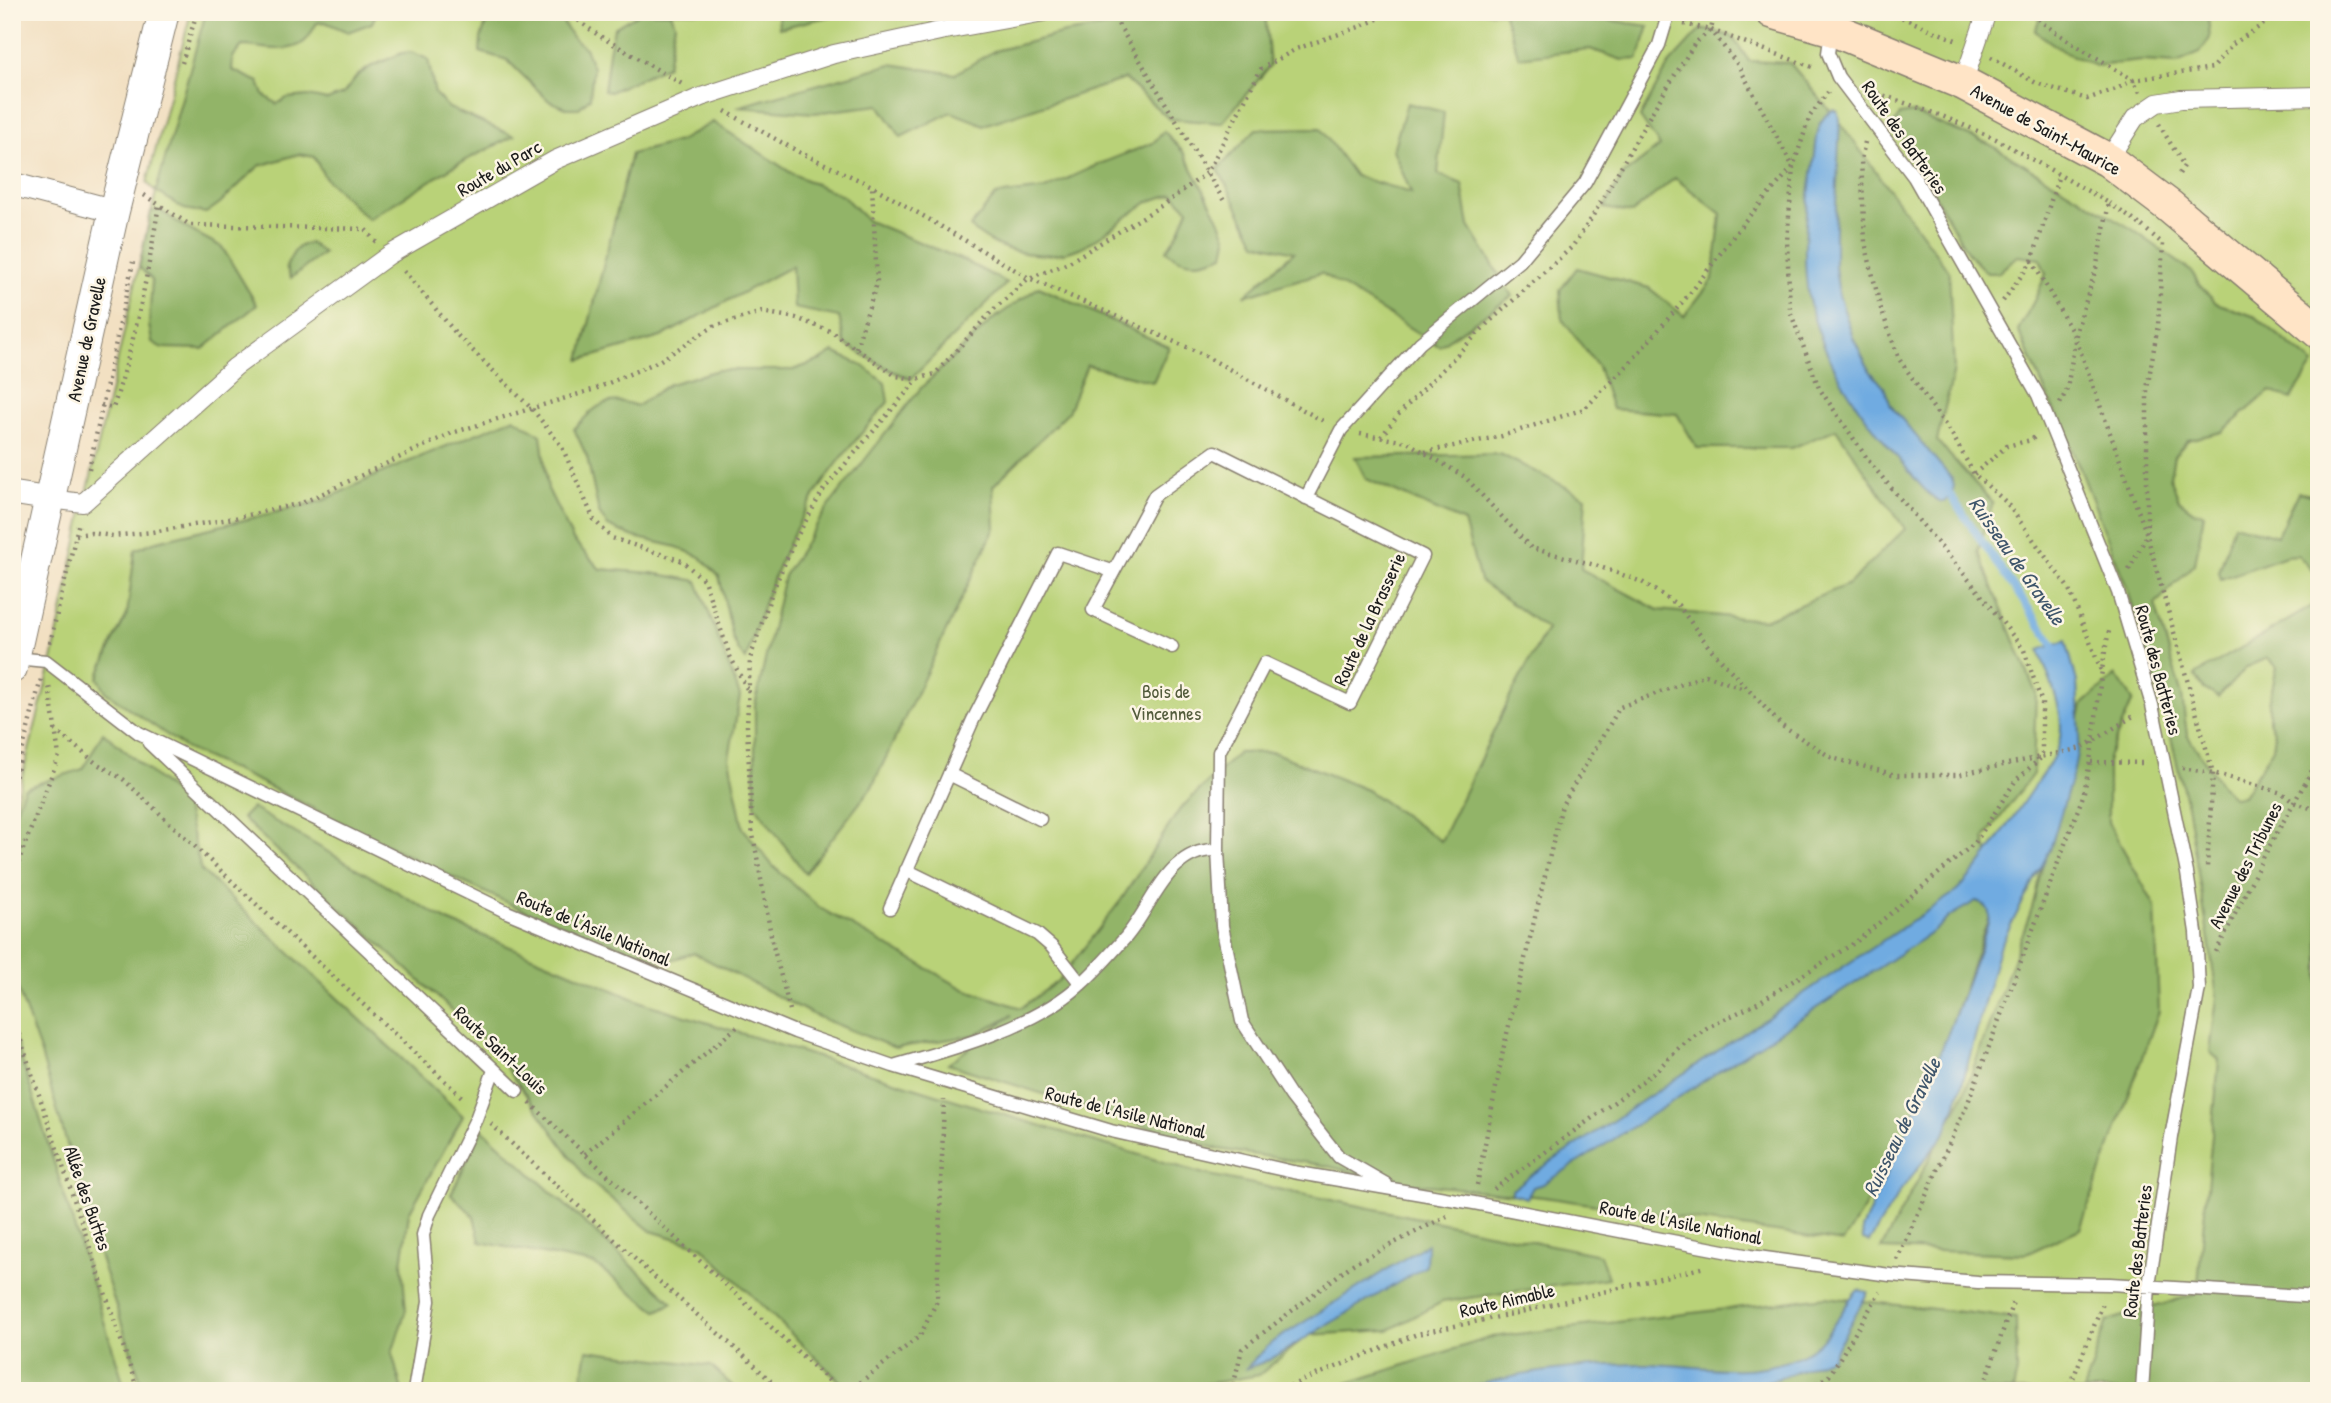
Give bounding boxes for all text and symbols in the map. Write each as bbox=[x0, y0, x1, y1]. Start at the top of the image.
street label: Route des Batteries bbox=[1856, 75, 1954, 199]
street label: Avenue de Saint-Maurice bbox=[1966, 77, 2126, 181]
street label: Route du Parc bbox=[452, 133, 546, 203]
street label: Avenue de Gravelle bbox=[60, 274, 112, 404]
water label: Ruisseau de Gravelle bbox=[1962, 491, 2073, 632]
street label: Route de la Brasserie bbox=[1327, 548, 1411, 690]
street label: Route des Batteries bbox=[2129, 602, 2189, 738]
park label: Bois de Vincennes bbox=[1131, 678, 1201, 726]
street label: Avenue des Tribunes bbox=[2202, 797, 2288, 933]
street label: Route de l'Asile National bbox=[513, 884, 676, 973]
street label: Route Saint-Louis bbox=[448, 1000, 554, 1100]
water label: Ruisseau de Gravelle bbox=[1856, 1051, 1948, 1201]
street label: Route de l'Asile National bbox=[1043, 1079, 1210, 1145]
street label: Allée des Buttes bbox=[58, 1142, 118, 1254]
street label: Route des Batteries bbox=[2116, 1183, 2158, 1319]
street label: Route de l'Asile National bbox=[1598, 1194, 1765, 1251]
street label: Route Aimable bbox=[1457, 1276, 1557, 1324]

